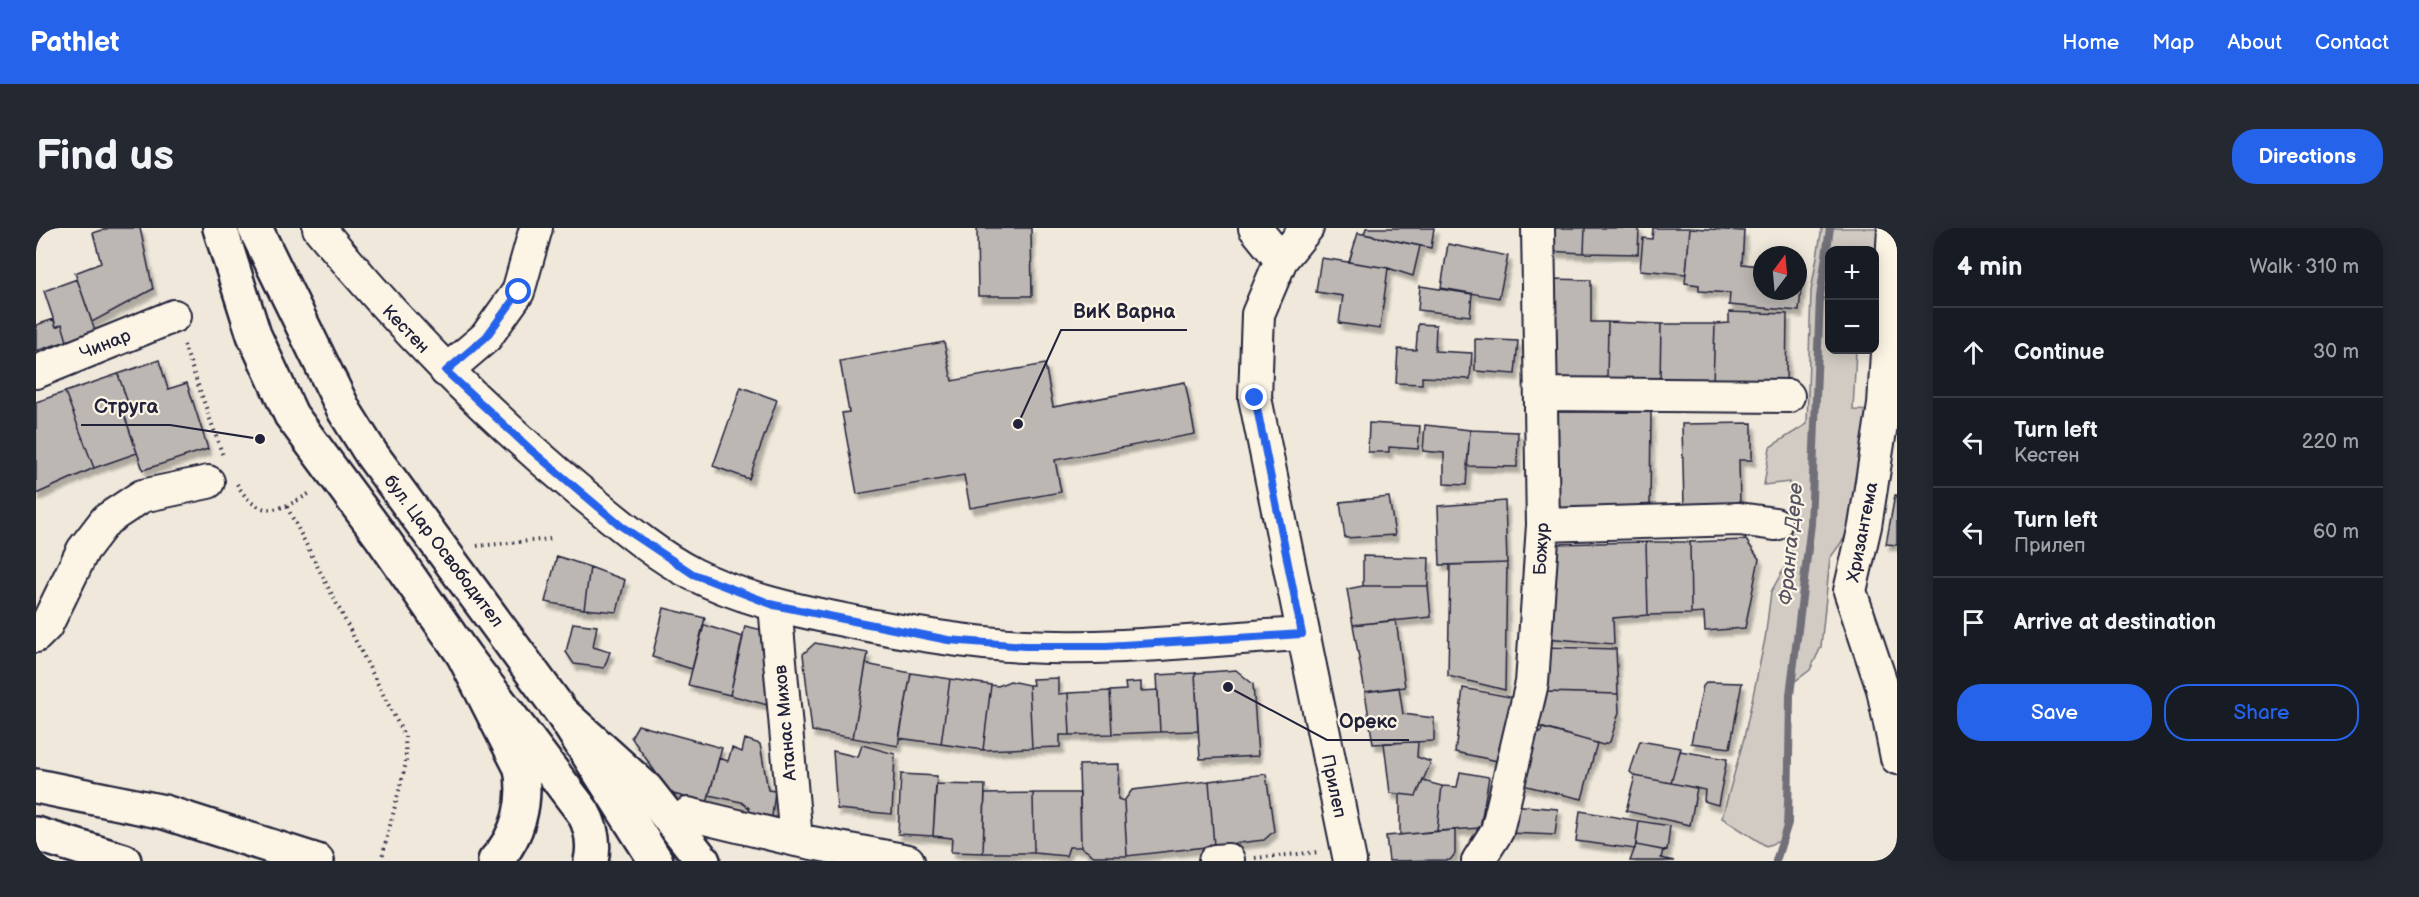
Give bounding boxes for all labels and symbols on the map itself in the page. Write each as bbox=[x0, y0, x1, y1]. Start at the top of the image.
north arrow bbox=[1753, 246, 1807, 300]
route start bbox=[505, 278, 531, 304]
callout: ВиК Варна bbox=[1061, 292, 1187, 330]
text: ВиК Варна bbox=[1073, 300, 1175, 324]
street label: Кестен bbox=[378, 301, 434, 358]
street label: Чинар bbox=[77, 325, 134, 364]
route end bbox=[1241, 384, 1267, 410]
callout: Струга bbox=[81, 387, 170, 425]
text: Струга bbox=[94, 395, 158, 419]
street label: бул. Цар Освободител bbox=[380, 471, 508, 632]
street label: Хризантема bbox=[1843, 480, 1883, 584]
water label: Франга Дере bbox=[1774, 482, 1808, 606]
street label: Божур bbox=[1530, 522, 1553, 576]
street label: Атанас Михов bbox=[770, 664, 801, 783]
callout: Орекс bbox=[1327, 702, 1409, 740]
text: Орекс bbox=[1339, 710, 1397, 734]
street label: Прилеп bbox=[1317, 752, 1350, 820]

